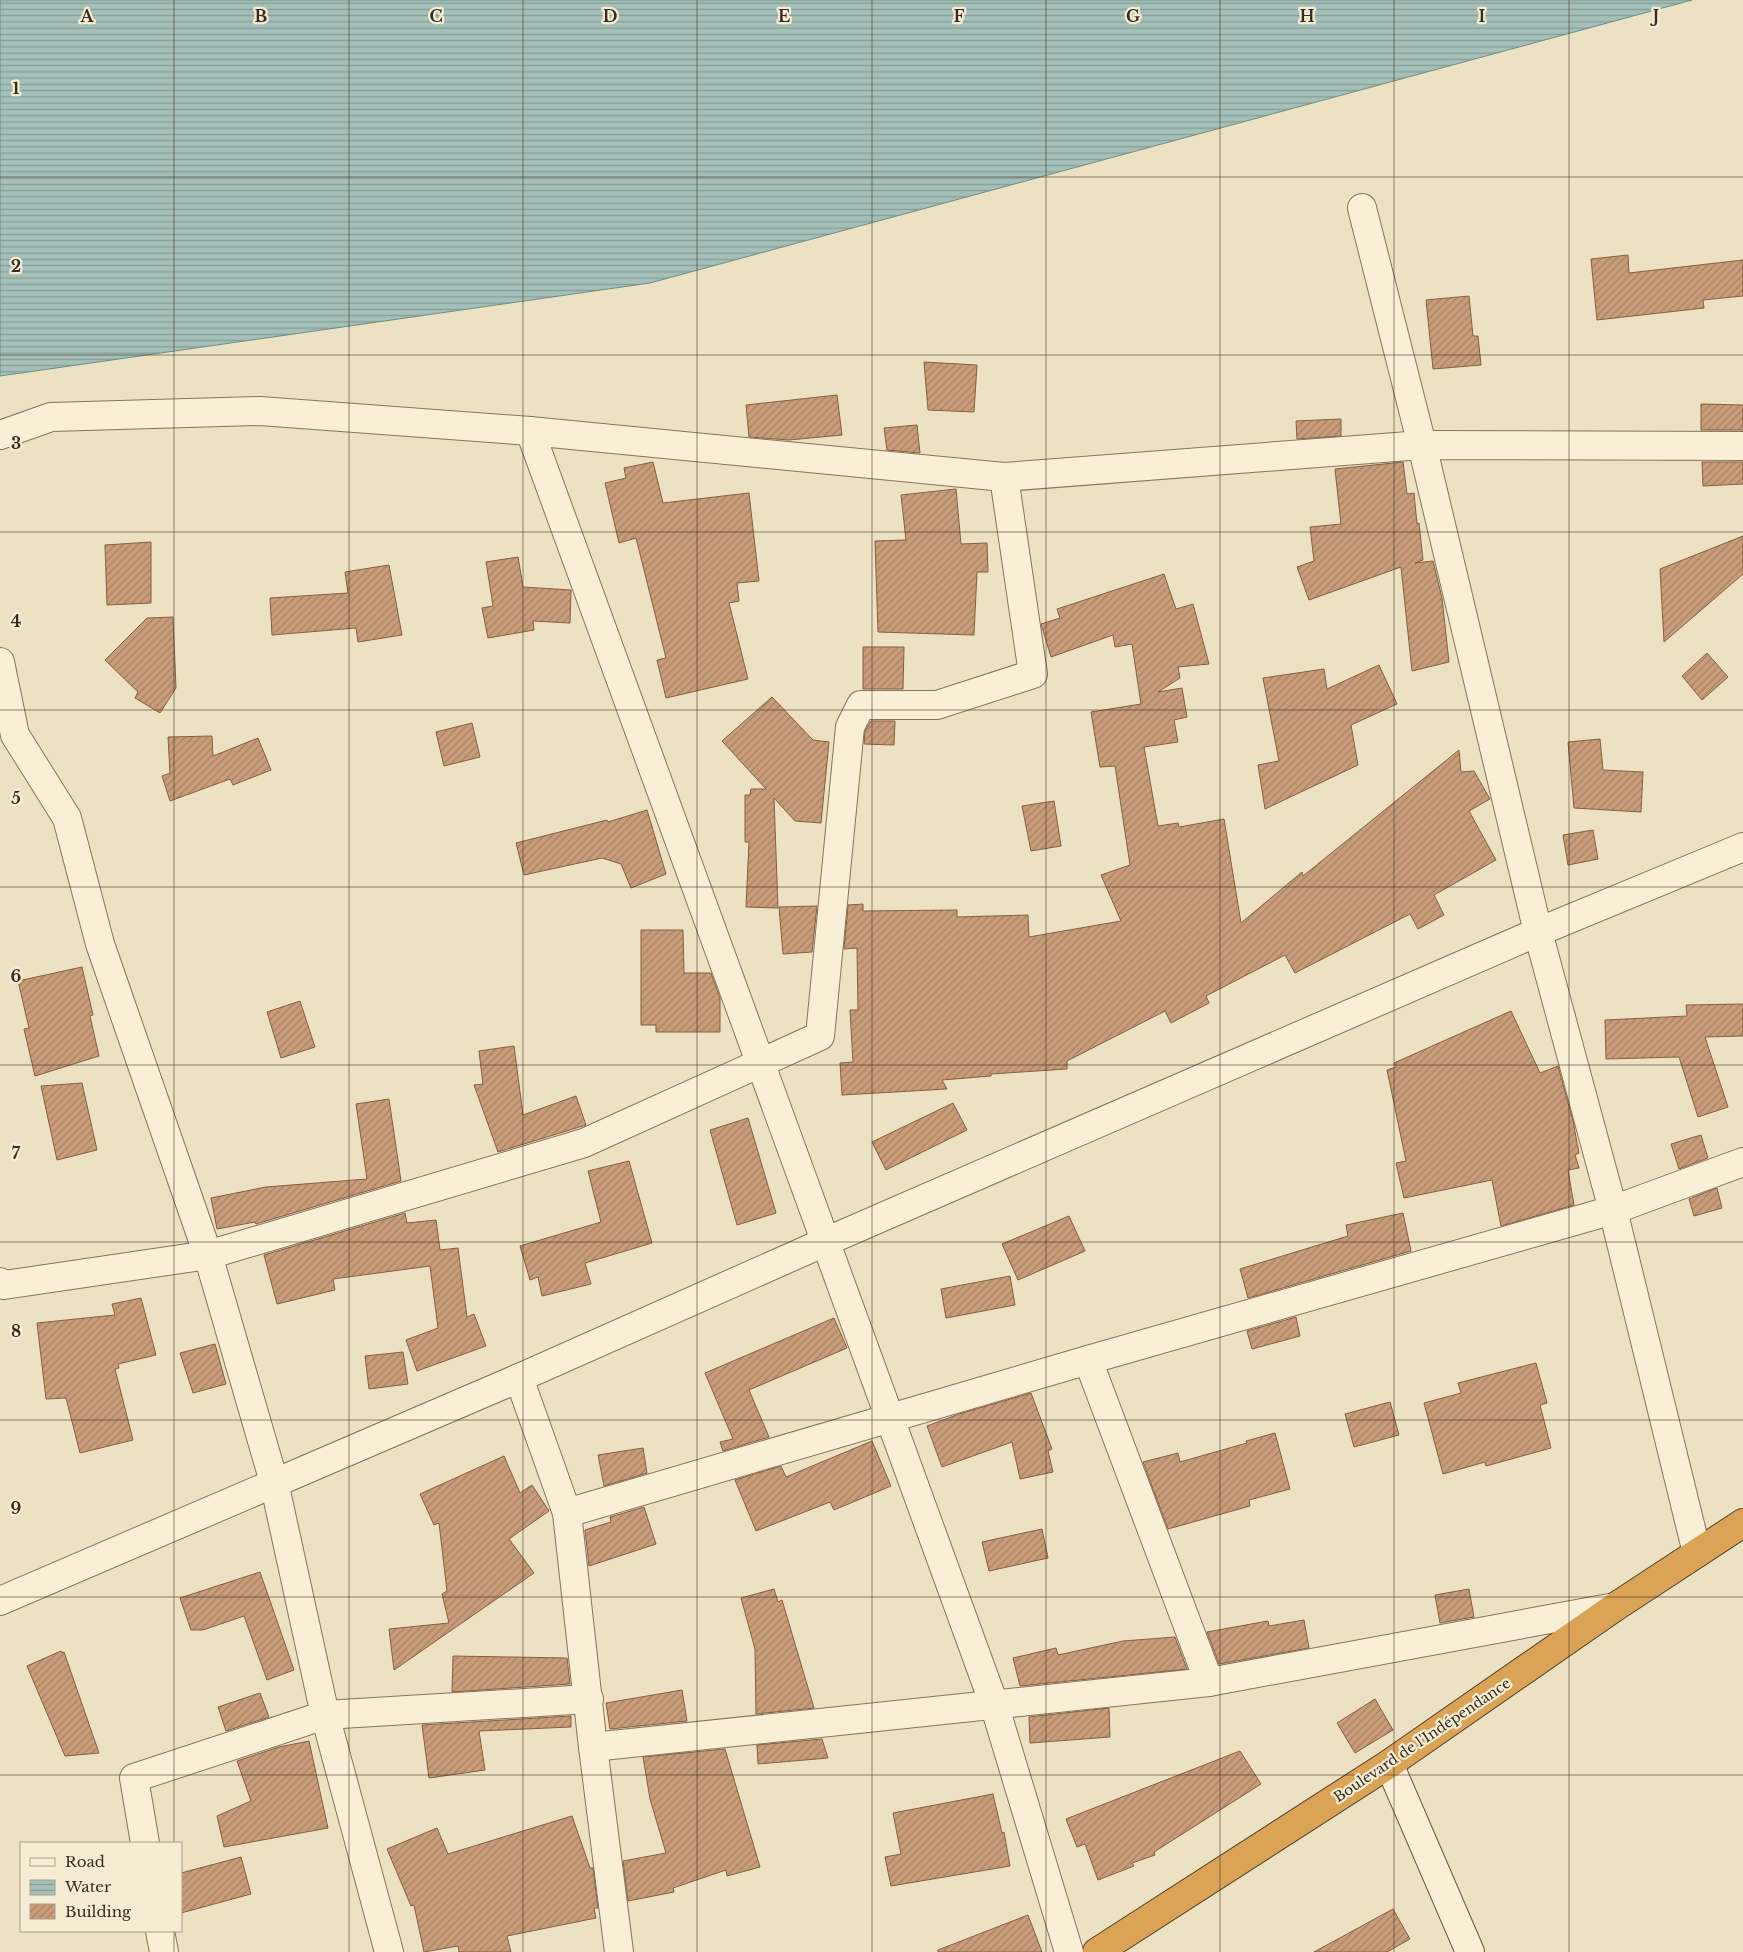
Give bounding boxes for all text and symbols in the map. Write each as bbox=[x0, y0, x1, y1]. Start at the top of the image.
text: A bbox=[80, 6, 95, 26]
text: B bbox=[255, 6, 268, 26]
text: C bbox=[429, 6, 443, 26]
text: D bbox=[603, 6, 617, 26]
text: E bbox=[778, 6, 790, 26]
text: F bbox=[953, 6, 965, 26]
text: G bbox=[1126, 6, 1140, 26]
text: H bbox=[1299, 6, 1315, 26]
text: I bbox=[1479, 6, 1486, 26]
text: J bbox=[1650, 6, 1659, 26]
text: 1 bbox=[13, 78, 20, 98]
text: 2 bbox=[11, 256, 21, 276]
text: 3 bbox=[11, 433, 21, 453]
text: 4 bbox=[11, 611, 21, 631]
text: 5 bbox=[11, 788, 21, 808]
text: 6 bbox=[11, 966, 22, 986]
text: 7 bbox=[12, 1143, 21, 1163]
text: 8 bbox=[11, 1321, 21, 1341]
text: 9 bbox=[11, 1498, 22, 1518]
street label: Boulevard de l'Indépendance bbox=[1330, 1674, 1514, 1806]
legend bbox=[20, 1842, 182, 1932]
text: Road bbox=[65, 1852, 105, 1871]
text: Water bbox=[64, 1877, 112, 1896]
text: Building bbox=[65, 1902, 132, 1921]

